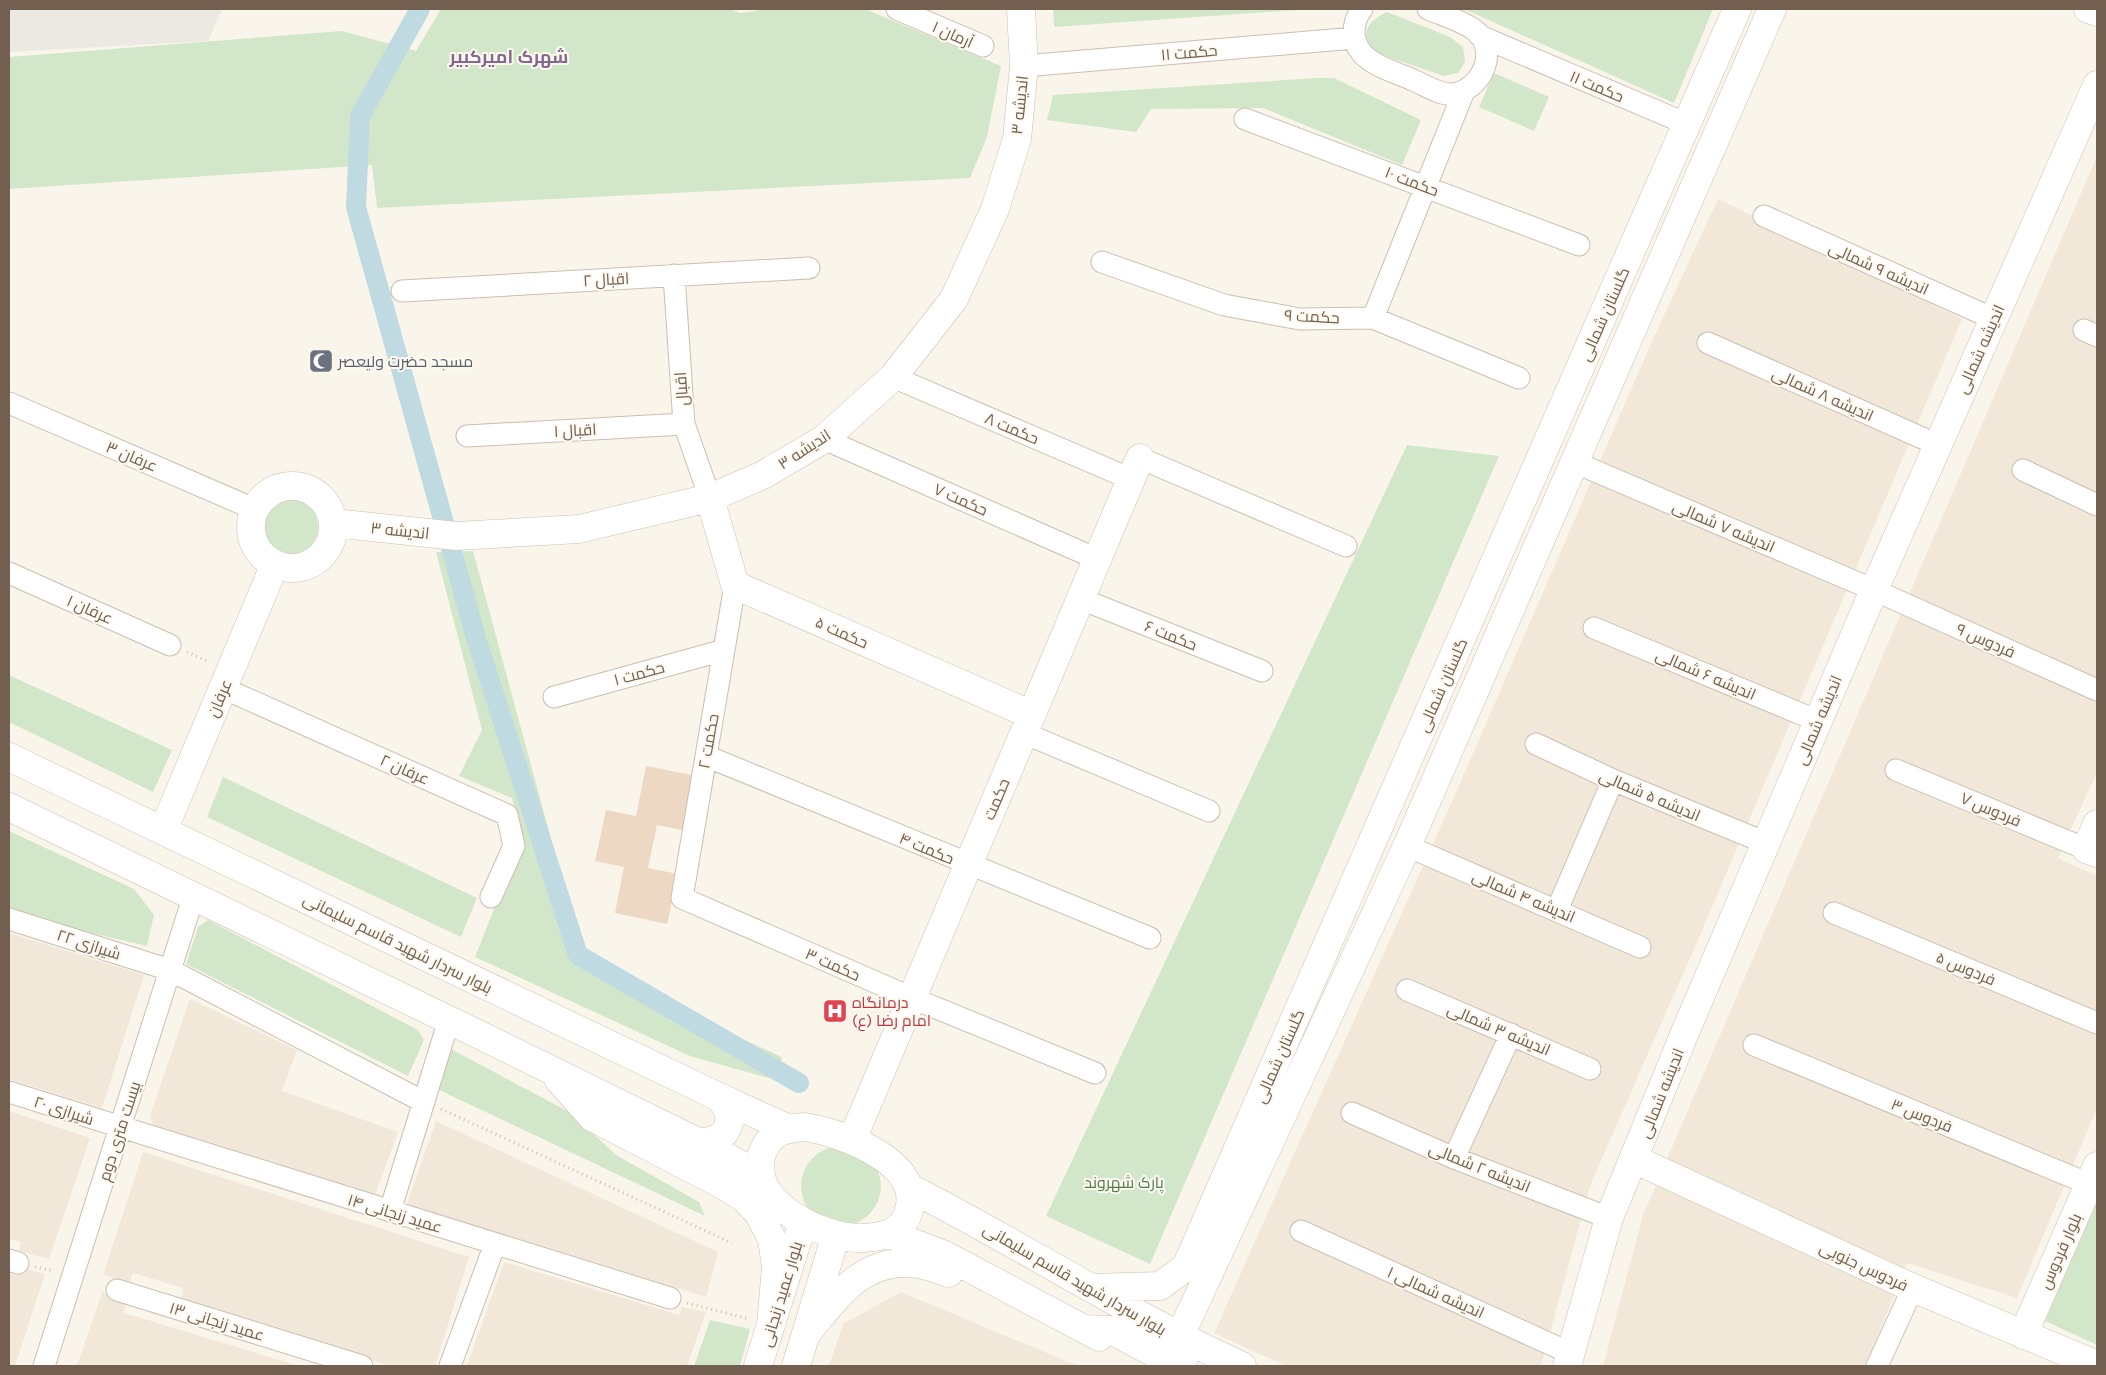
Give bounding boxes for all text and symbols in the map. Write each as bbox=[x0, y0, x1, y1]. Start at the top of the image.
street label: آرمان ۱ bbox=[929, 17, 977, 53]
street label: حکمت ۱۱ bbox=[1160, 41, 1218, 64]
district label: شهرک امیرکبیر bbox=[449, 46, 568, 68]
street label: حکمت ۱۱ bbox=[1567, 67, 1627, 106]
street label: اندیشه ۳ bbox=[1007, 75, 1032, 135]
street label: حکمت ۱۰ bbox=[1382, 163, 1441, 200]
street label: اندیشه ۹ شمالی bbox=[1825, 238, 1932, 300]
street label: گلستان شمالی bbox=[1575, 264, 1635, 364]
street label: اقبال ۲ bbox=[582, 269, 630, 291]
street label: اندیشه شمالی bbox=[1952, 302, 2009, 397]
street label: حکمت ۹ bbox=[1284, 306, 1340, 327]
mosque icon: مسجد حضرت ولیعصر bbox=[308, 348, 334, 374]
place label: مسجد حضرت ولیعصر bbox=[337, 352, 473, 371]
street label: اندیشه ۸ شمالی bbox=[1769, 364, 1877, 426]
street label: اقبال bbox=[671, 371, 693, 407]
street label: حکمت ۸ bbox=[982, 409, 1042, 448]
street label: اقبال ۱ bbox=[553, 420, 597, 442]
street label: اندیشه ۳ bbox=[774, 425, 834, 473]
street label: عرفان ۳ bbox=[103, 437, 160, 477]
street label: حکمت ۷ bbox=[931, 479, 991, 520]
street label: اندیشه ۷ شمالی bbox=[1669, 496, 1778, 557]
street label: اندیشه ۳ bbox=[370, 518, 430, 543]
street label: عرفان ۱ bbox=[64, 591, 116, 629]
street label: حکمت ۵ bbox=[812, 612, 871, 652]
street label: حکمت ۶ bbox=[1142, 616, 1200, 655]
street label: فردوس ۹ bbox=[1953, 619, 2018, 663]
street label: گلستان شمالی bbox=[1413, 635, 1473, 735]
street label: اندیشه ۶ شمالی bbox=[1652, 645, 1759, 705]
street label: حکمت ۱ bbox=[612, 658, 667, 689]
street label: اندیشه شمالی bbox=[1791, 673, 1847, 768]
street label: عرفان bbox=[203, 676, 237, 720]
street label: حکمت ۲ bbox=[694, 712, 723, 770]
street label: عرفان ۲ bbox=[377, 750, 432, 790]
street label: اندیشه ۵ شمالی bbox=[1596, 766, 1703, 826]
street label: حکمت bbox=[979, 776, 1014, 823]
street label: فردوس ۷ bbox=[1957, 788, 2024, 832]
street label: حکمت ۴ bbox=[897, 828, 957, 868]
street label: اندیشه ۴ شمالی bbox=[1469, 866, 1578, 928]
street label: بلوار سردار شهید قاسم سلیمانی bbox=[299, 889, 496, 999]
street label: شیرازی ۲۲ bbox=[54, 925, 123, 965]
street label: حکمت ۳ bbox=[802, 944, 863, 985]
street label: فردوس ۵ bbox=[1933, 947, 1998, 990]
place label: درمانگاه امام رضا (ع) bbox=[852, 993, 931, 1032]
hospital icon: درمانگاه امام رضا (ع) bbox=[822, 998, 848, 1024]
street label: اندیشه ۳ شمالی bbox=[1444, 999, 1553, 1061]
street label: گلستان شمالی bbox=[1250, 1006, 1310, 1106]
street label: اندیشه شمالی bbox=[1635, 1045, 1689, 1141]
street label: بیست متری دوم bbox=[94, 1079, 146, 1184]
street label: شیرازی ۲۰ bbox=[31, 1092, 96, 1130]
street label: فردوس ۳ bbox=[1888, 1094, 1955, 1137]
street label: اندیشه ۲ شمالی bbox=[1426, 1138, 1533, 1197]
park label: پارک شهروند bbox=[1084, 1173, 1165, 1194]
street label: عمید زنجانی ۱۴ bbox=[345, 1190, 444, 1238]
street label: بلوار فردوس bbox=[2035, 1210, 2087, 1293]
street label: بلوار سردار شهید قاسم سلیمانی bbox=[979, 1219, 1170, 1341]
street label: فردوس جنوبی bbox=[1816, 1238, 1911, 1296]
street label: بلوار عمید زنجانی bbox=[756, 1239, 808, 1350]
street label: اندیشه شمالی ۱ bbox=[1384, 1263, 1487, 1323]
street label: عمید زنجانی ۱۳ bbox=[167, 1298, 267, 1346]

